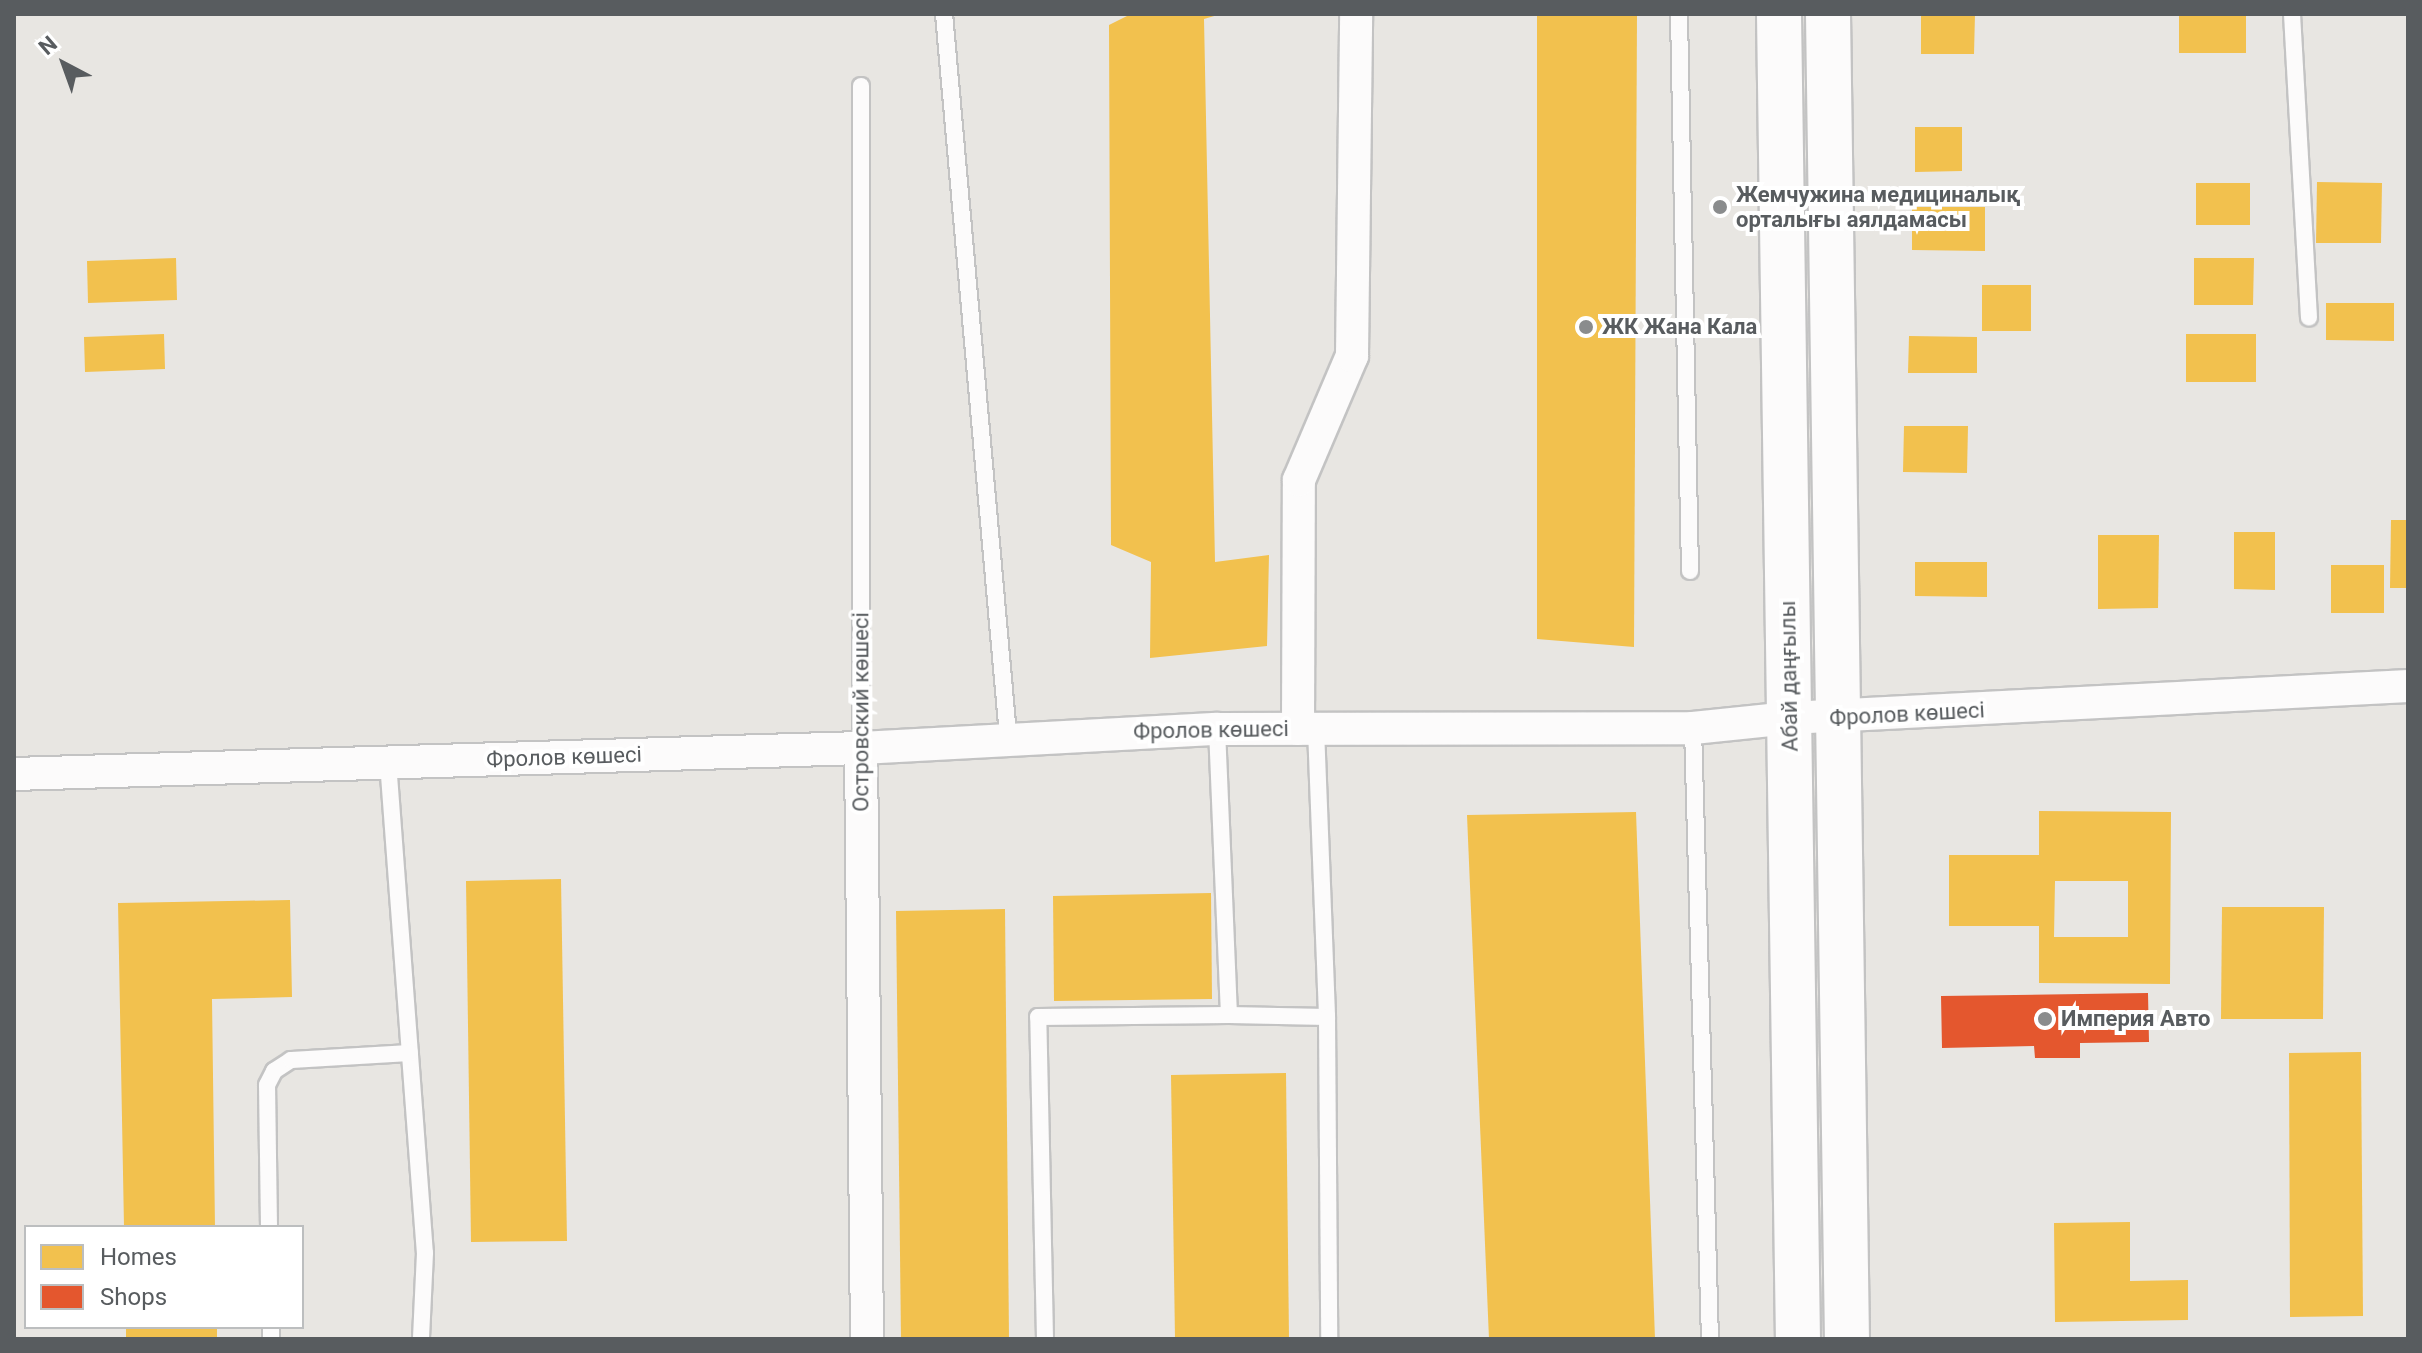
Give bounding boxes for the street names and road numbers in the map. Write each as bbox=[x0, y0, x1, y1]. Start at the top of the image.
street label: Абай даңғылы bbox=[1774, 600, 1804, 752]
street label: Островский көшесі bbox=[848, 612, 874, 812]
street label: Фролов көшесі bbox=[1829, 697, 1985, 731]
street label: Фролов көшесі bbox=[1133, 715, 1289, 745]
street label: Фролов көшесі bbox=[486, 741, 642, 773]

